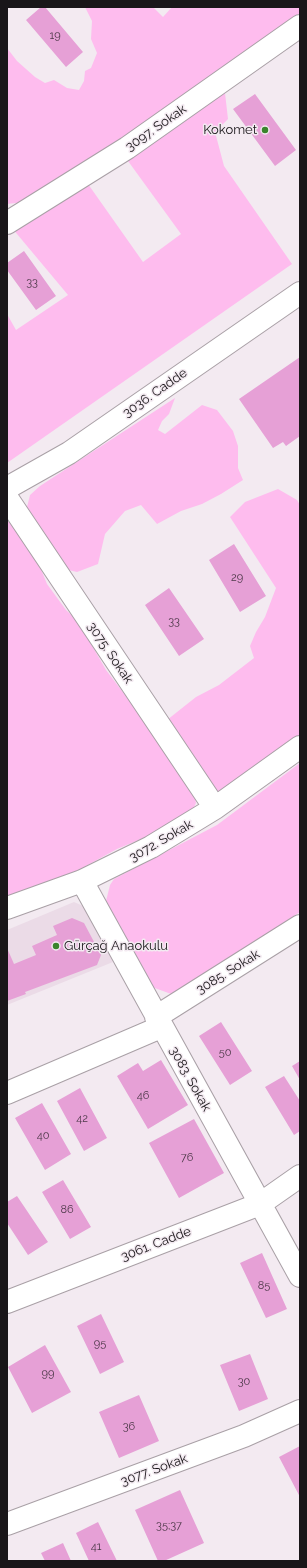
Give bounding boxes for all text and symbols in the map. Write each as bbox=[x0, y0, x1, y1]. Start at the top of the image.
house number: 19 bbox=[49, 29, 61, 43]
street label: 3097. Sokak bbox=[123, 101, 189, 155]
place label: Kokomet bbox=[203, 122, 257, 138]
marker: Kokomet bbox=[260, 125, 270, 135]
house number: 33 bbox=[26, 276, 38, 290]
street label: 3036. Cadde bbox=[120, 365, 190, 421]
house number: 29 bbox=[231, 571, 243, 585]
house number: 33 bbox=[168, 615, 180, 629]
street label: 3075. Sokak bbox=[84, 619, 136, 687]
street label: 3072. Sokak bbox=[126, 817, 196, 865]
place label: Gürçağ Anaokulu bbox=[64, 938, 168, 954]
marker: Gürçağ Anaokulu bbox=[51, 941, 61, 951]
street label: 3085. Sokak bbox=[193, 946, 263, 998]
street label: 3083. Sokak bbox=[166, 1044, 214, 1114]
house number: 50 bbox=[219, 1046, 231, 1060]
house number: 46 bbox=[137, 1089, 149, 1103]
house number: 42 bbox=[76, 1112, 88, 1126]
house number: 40 bbox=[37, 1129, 49, 1143]
house number: 76 bbox=[181, 1151, 193, 1165]
house number: 86 bbox=[60, 1203, 74, 1217]
street label: 3061. Cadde bbox=[119, 1223, 193, 1265]
house number: 85 bbox=[258, 1279, 270, 1293]
house number: 95 bbox=[94, 1337, 106, 1351]
house number: 99 bbox=[42, 1367, 54, 1381]
house number: 30 bbox=[238, 1375, 250, 1389]
house number: 36 bbox=[123, 1420, 135, 1434]
street label: 3077. Sokak bbox=[118, 1451, 190, 1489]
house number: 35;37 bbox=[156, 1519, 182, 1533]
house number: 41 bbox=[91, 1540, 101, 1554]

